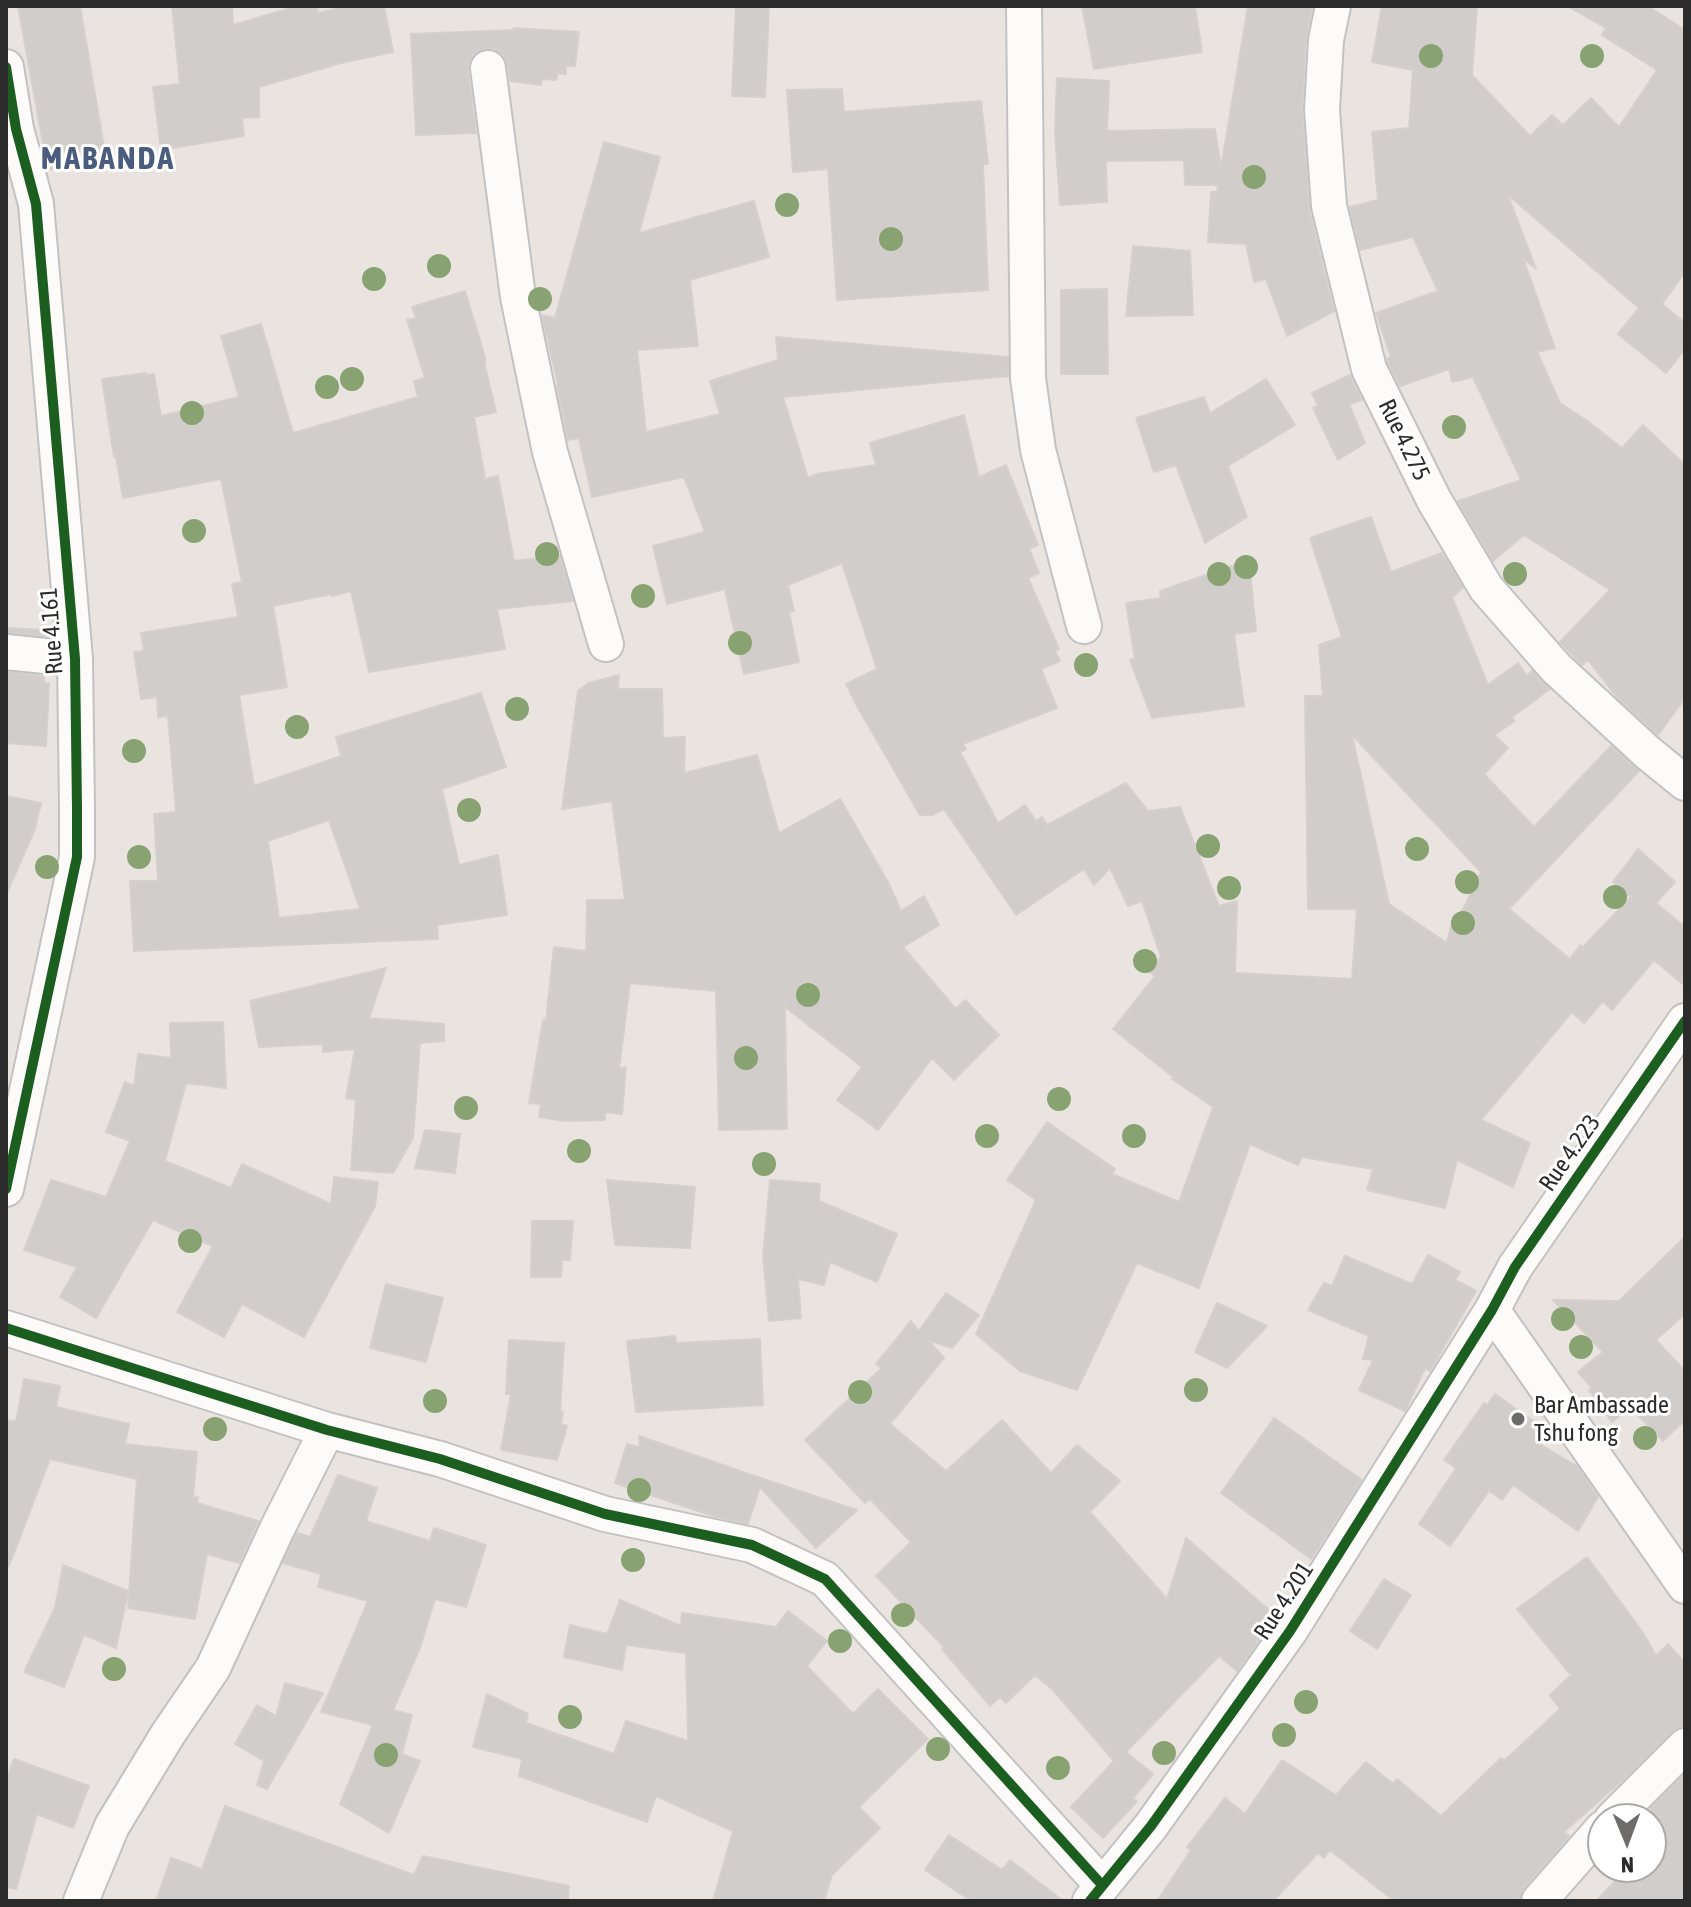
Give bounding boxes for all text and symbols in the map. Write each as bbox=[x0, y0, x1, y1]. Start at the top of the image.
district label: MABANDA bbox=[41, 140, 175, 178]
street label: Rue 4.275 bbox=[1372, 395, 1436, 485]
street label: Rue 4.161 bbox=[35, 587, 69, 675]
street label: Rue 4.223 bbox=[1533, 1109, 1607, 1197]
place label: Bar Ambassade Tshu fong bbox=[1534, 1391, 1669, 1447]
marker: Bar Ambassade Tshu fong bbox=[1509, 1410, 1527, 1428]
street label: Rue 4.201 bbox=[1248, 1557, 1320, 1645]
north arrow bbox=[1587, 1803, 1667, 1883]
text: N bbox=[1621, 1852, 1634, 1878]

